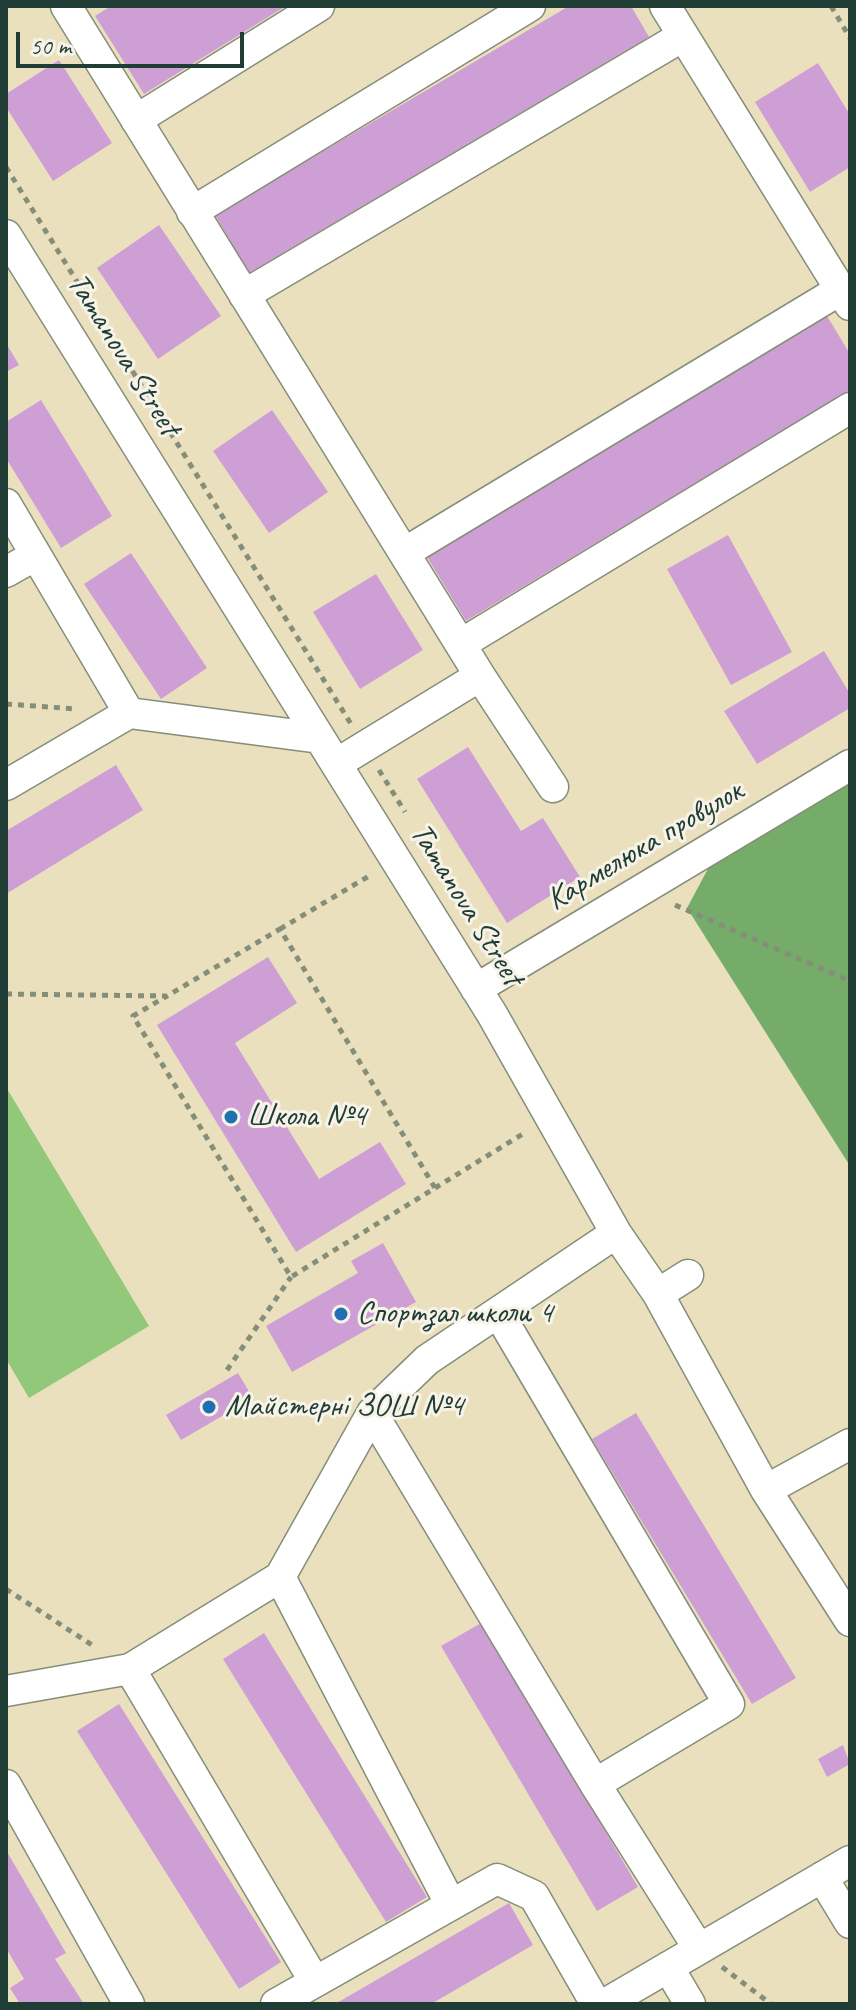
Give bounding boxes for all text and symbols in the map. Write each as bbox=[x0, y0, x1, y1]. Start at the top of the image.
scale bar bbox=[20, 16, 248, 66]
text: 50 m bbox=[30, 31, 71, 61]
street label: Tamanova Street bbox=[58, 267, 188, 443]
street label: Кармелюка провулок bbox=[540, 772, 750, 920]
street label: Tamanova Street bbox=[401, 817, 531, 993]
place label: Школа №4 bbox=[247, 1098, 366, 1136]
marker: Школа №4 bbox=[222, 1108, 240, 1126]
place label: Спортзал школи 4 bbox=[357, 1295, 553, 1333]
marker: Спортзал школи 4 bbox=[332, 1305, 350, 1323]
place label: Майстерні ЗОШ №4 bbox=[225, 1388, 463, 1426]
marker: Майстерні ЗОШ №4 bbox=[200, 1398, 218, 1416]

